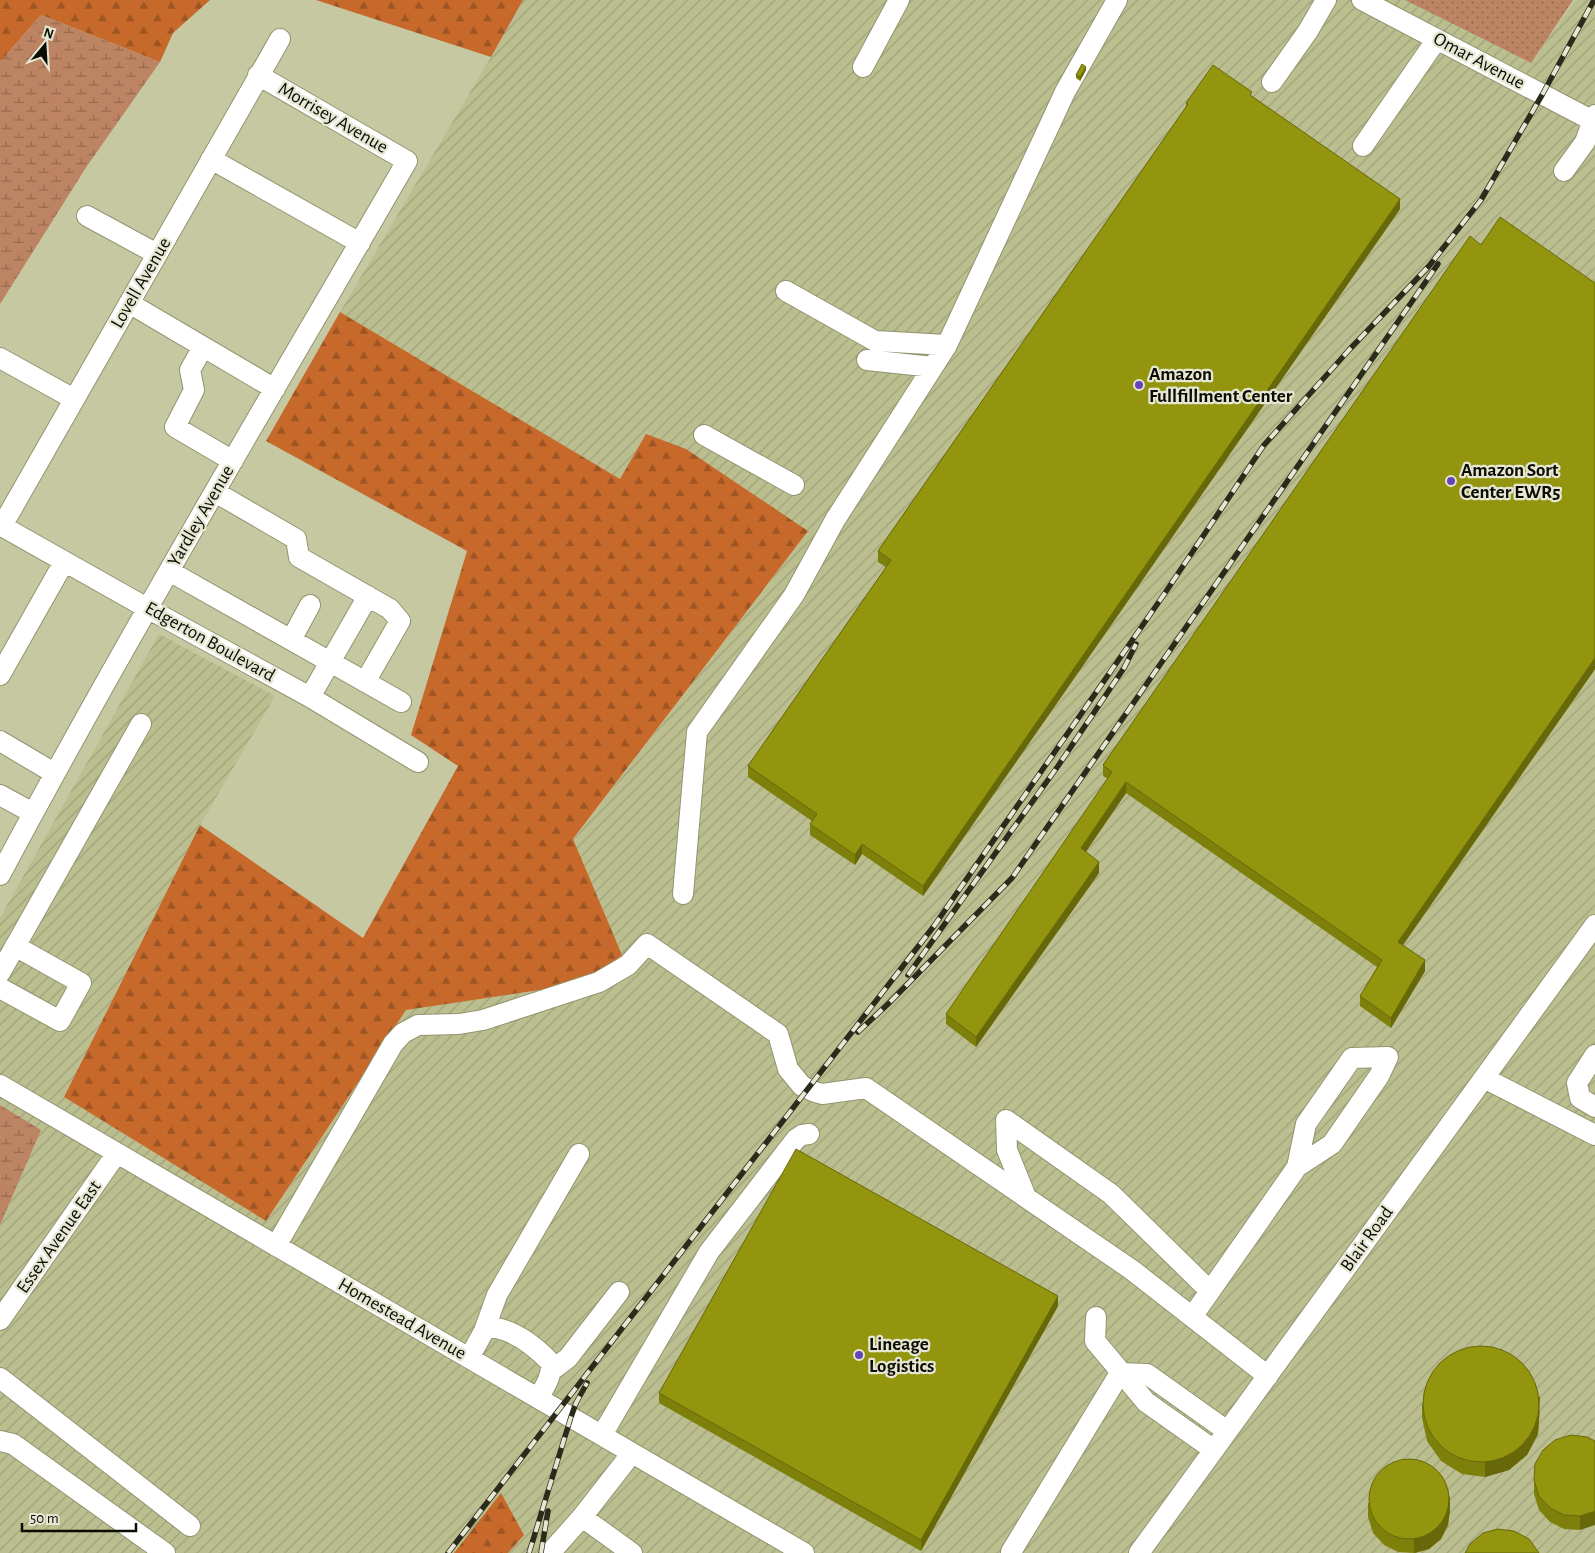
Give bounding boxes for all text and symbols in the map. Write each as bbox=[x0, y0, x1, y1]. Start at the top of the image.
north arrow bbox=[20, 20, 70, 70]
text: N bbox=[42, 25, 56, 42]
street label: Omar Avenue bbox=[1430, 29, 1528, 93]
street label: Morrisey Avenue bbox=[275, 79, 391, 157]
street label: Lovell Avenue bbox=[107, 234, 175, 332]
place label: Amazon Fullfillment Center bbox=[1149, 365, 1293, 406]
marker: Amazon Fullfillment Center bbox=[1133, 379, 1145, 391]
place label: Amazon Sort Center EWR5 bbox=[1461, 461, 1560, 502]
street label: Yardley Avenue bbox=[164, 462, 238, 570]
marker: Amazon Sort Center EWR5 bbox=[1445, 475, 1457, 487]
street label: Edgerton Boulevard bbox=[142, 598, 278, 686]
street label: Essex Avenue East bbox=[13, 1177, 105, 1297]
street label: Blair Road bbox=[1337, 1203, 1397, 1275]
street label: Homestead Avenue bbox=[335, 1275, 469, 1363]
place label: Lineage Logistics bbox=[869, 1335, 934, 1376]
marker: Lineage Logistics bbox=[853, 1349, 865, 1361]
scale bar bbox=[22, 1500, 136, 1532]
text: 50 m bbox=[30, 1511, 59, 1526]

